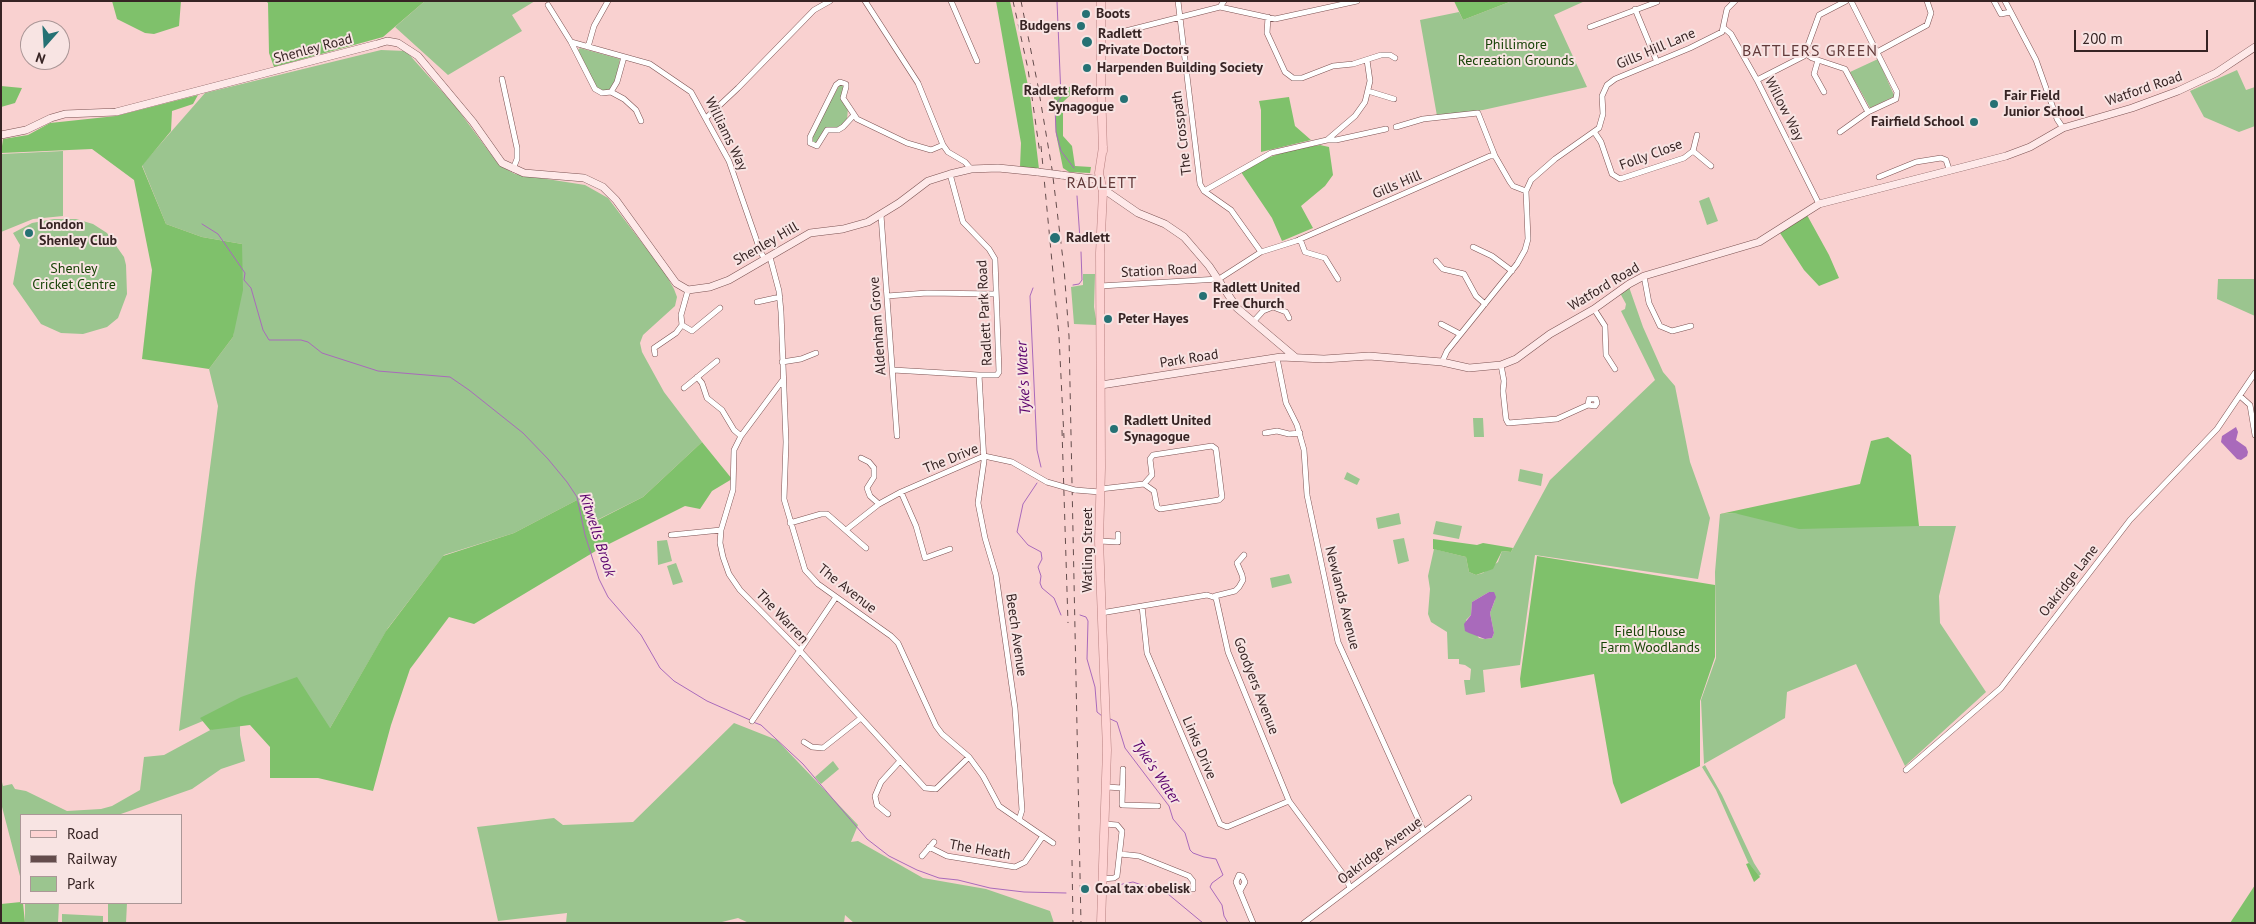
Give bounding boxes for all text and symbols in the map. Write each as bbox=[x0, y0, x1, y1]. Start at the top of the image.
place label: Boots bbox=[1096, 6, 1130, 22]
marker: Boots bbox=[1080, 8, 1092, 20]
place label: Budgens bbox=[1019, 18, 1071, 34]
north arrow bbox=[20, 20, 70, 70]
marker: Budgens bbox=[1075, 20, 1087, 32]
scale bar bbox=[2076, 20, 2210, 52]
street label: Gills Hill Lane bbox=[1614, 25, 1698, 73]
place label: Radlett Private Doctors bbox=[1098, 26, 1189, 58]
text: 200 m bbox=[2082, 29, 2123, 48]
street label: Shenley Road bbox=[272, 30, 354, 68]
marker: Radlett Private Doctors bbox=[1080, 35, 1094, 49]
park label: Phillimore Recreation Grounds bbox=[1458, 37, 1574, 70]
district label: BATTLERS GREEN bbox=[1740, 41, 1880, 61]
text: N bbox=[33, 48, 48, 68]
place label: Harpenden Building Society bbox=[1097, 60, 1263, 76]
marker: Harpenden Building Society bbox=[1081, 62, 1093, 74]
street label: Watford Road bbox=[2103, 68, 2185, 110]
street label: Willow Way bbox=[1761, 74, 1807, 144]
place label: Radlett Reform Synagogue bbox=[1024, 83, 1114, 115]
place label: Fair Field Junior School bbox=[2004, 88, 2084, 120]
street label: The Crosspath bbox=[1168, 90, 1196, 176]
marker: Radlett Reform Synagogue bbox=[1118, 93, 1130, 105]
street label: Williams Way bbox=[701, 94, 751, 174]
marker: Fair Field Junior School bbox=[1988, 98, 2000, 110]
place label: Fairfield School bbox=[1871, 114, 1964, 130]
marker: Fairfield School bbox=[1968, 116, 1980, 128]
street label: Folly Close bbox=[1617, 136, 1685, 174]
street label: Gills Hill bbox=[1370, 167, 1424, 203]
district label: RADLETT bbox=[1066, 173, 1138, 193]
place label: London Shenley Club bbox=[39, 217, 117, 250]
street label: Shenley Hill bbox=[730, 219, 802, 269]
marker: London Shenley Club bbox=[23, 227, 35, 239]
place label: Radlett bbox=[1066, 230, 1110, 246]
marker: Radlett bbox=[1048, 231, 1062, 245]
street label: Watford Road bbox=[1565, 259, 1643, 315]
street label: Radlett Park Road bbox=[974, 260, 996, 366]
park label: Shenley Cricket Centre bbox=[32, 261, 116, 294]
street label: Station Road bbox=[1121, 261, 1197, 281]
street label: Aldenham Grove bbox=[866, 276, 890, 376]
place label: Radlett United Free Church bbox=[1213, 280, 1300, 312]
marker: Radlett United Free Church bbox=[1197, 290, 1209, 302]
place label: Peter Hayes bbox=[1118, 311, 1189, 327]
marker: Peter Hayes bbox=[1102, 313, 1114, 325]
water label: Tyke's Water bbox=[1013, 341, 1035, 415]
street label: Park Road bbox=[1158, 346, 1220, 372]
place label: Radlett United Synagogue bbox=[1124, 413, 1211, 446]
marker: Radlett United Synagogue bbox=[1108, 423, 1120, 435]
street label: The Drive bbox=[921, 440, 981, 478]
water label: Kitwells Brook bbox=[575, 491, 619, 579]
street label: Watling Street bbox=[1080, 507, 1096, 593]
street label: Oakridge Lane bbox=[2036, 542, 2102, 620]
street label: Newlands Avenue bbox=[1321, 544, 1363, 652]
street label: The Avenue bbox=[814, 561, 880, 617]
street label: The Warren bbox=[752, 587, 812, 647]
street label: Beech Avenue bbox=[1002, 592, 1030, 678]
park label: Field House Farm Woodlands bbox=[1600, 624, 1700, 656]
street label: Goodyers Avenue bbox=[1230, 635, 1282, 737]
street label: Links Drive bbox=[1178, 714, 1220, 782]
water label: Tyke's Water bbox=[1128, 736, 1184, 808]
legend bbox=[20, 814, 182, 904]
street label: Oakridge Avenue bbox=[1334, 814, 1426, 888]
text: Road bbox=[67, 824, 99, 843]
street label: The Heath bbox=[948, 836, 1012, 864]
text: Railway bbox=[67, 849, 117, 868]
text: Park bbox=[67, 874, 95, 893]
place label: Coal tax obelisk bbox=[1095, 881, 1190, 897]
marker: Coal tax obelisk bbox=[1079, 883, 1091, 895]

